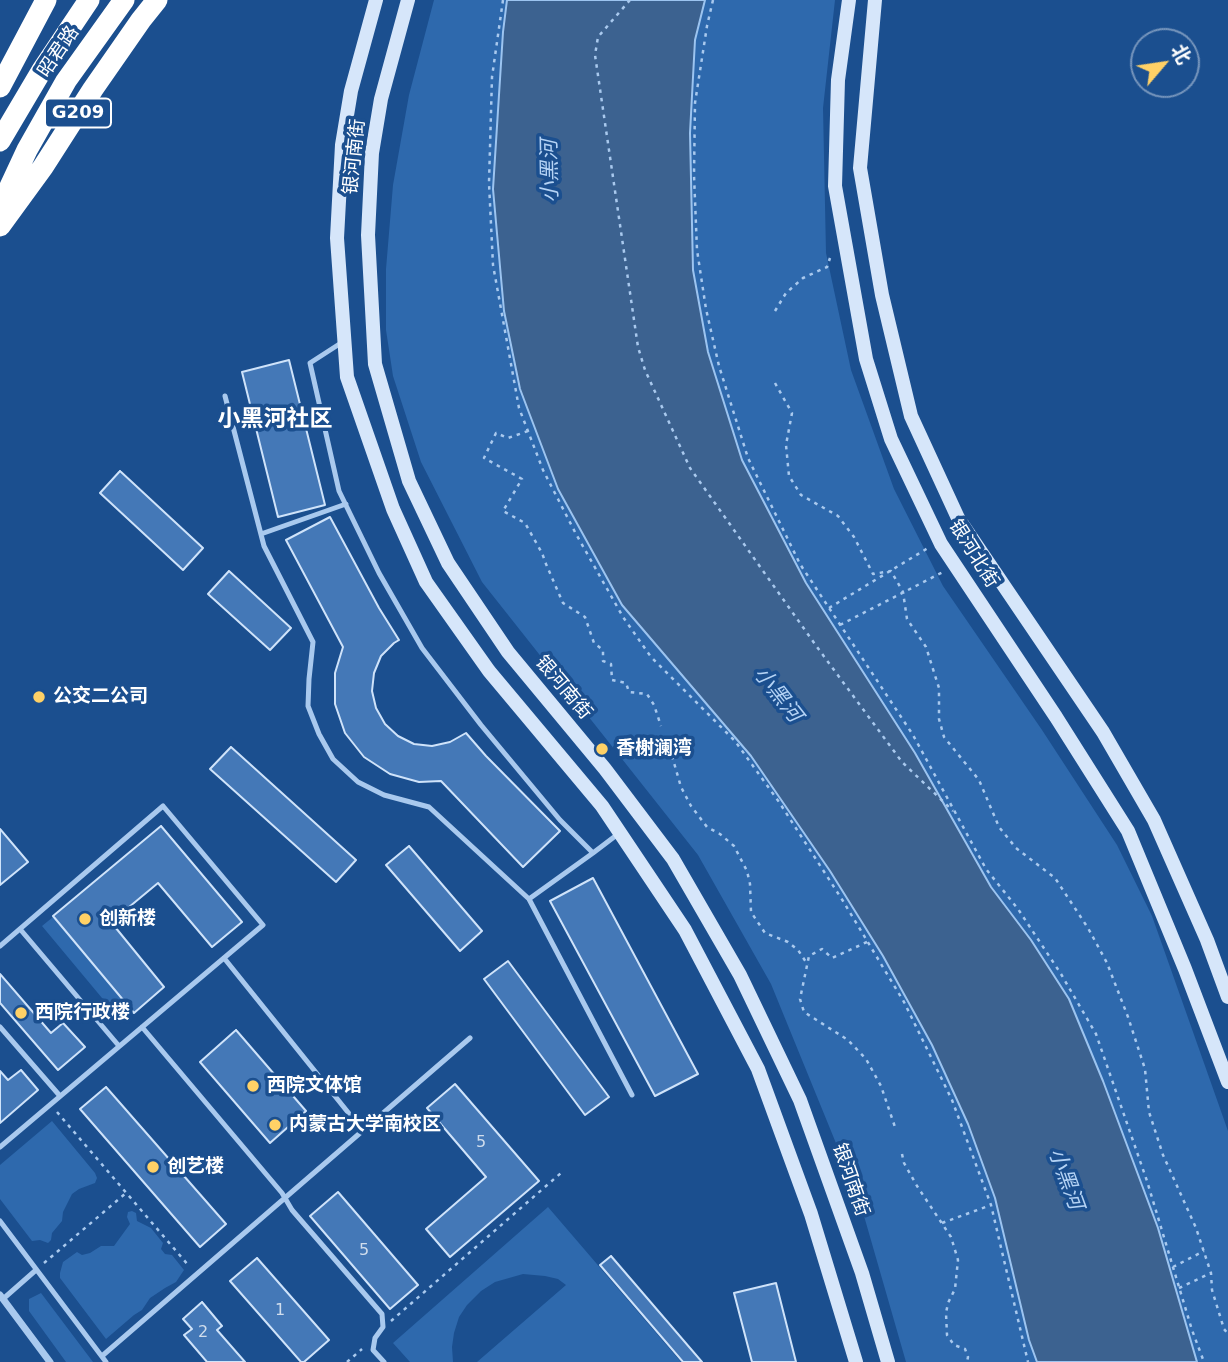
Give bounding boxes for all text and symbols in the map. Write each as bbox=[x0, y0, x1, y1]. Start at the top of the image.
street label: 昭君路 bbox=[34, 22, 84, 82]
north arrow bbox=[1130, 28, 1200, 98]
text: 北 bbox=[1167, 40, 1196, 67]
road number: G209 bbox=[45, 98, 111, 128]
street label: 银河南街 bbox=[340, 118, 370, 196]
water label: 小黑河 bbox=[538, 139, 564, 203]
district label: 小黑河社区 bbox=[218, 406, 332, 434]
street label: 银河北街 bbox=[943, 516, 1003, 592]
street label: 银河南街 bbox=[530, 652, 596, 724]
water label: 小黑河 bbox=[748, 662, 806, 728]
place label: 公交二公司 bbox=[53, 686, 148, 708]
marker: 公交二公司 bbox=[31, 689, 47, 705]
place label: 香榭澜湾 bbox=[616, 738, 692, 760]
marker: 香榭澜湾 bbox=[594, 741, 610, 757]
place label: 创新楼 bbox=[99, 908, 156, 930]
marker: 创新楼 bbox=[77, 911, 93, 927]
place label: 西院行政楼 bbox=[35, 1002, 130, 1024]
marker: 西院行政楼 bbox=[13, 1005, 29, 1021]
place label: 西院文体馆 bbox=[267, 1075, 362, 1097]
marker: 西院文体馆 bbox=[245, 1078, 261, 1094]
place label: 内蒙古大学南校区 bbox=[289, 1114, 441, 1136]
marker: 内蒙古大学南校区 bbox=[267, 1117, 283, 1133]
house number: 5 bbox=[476, 1133, 486, 1153]
street label: 银河南街 bbox=[827, 1140, 873, 1220]
water label: 小黑河 bbox=[1042, 1145, 1088, 1213]
place label: 创艺楼 bbox=[167, 1156, 224, 1178]
marker: 创艺楼 bbox=[145, 1159, 161, 1175]
house number: 5 bbox=[359, 1241, 369, 1261]
house number: 1 bbox=[275, 1301, 285, 1321]
house number: 2 bbox=[198, 1323, 208, 1343]

